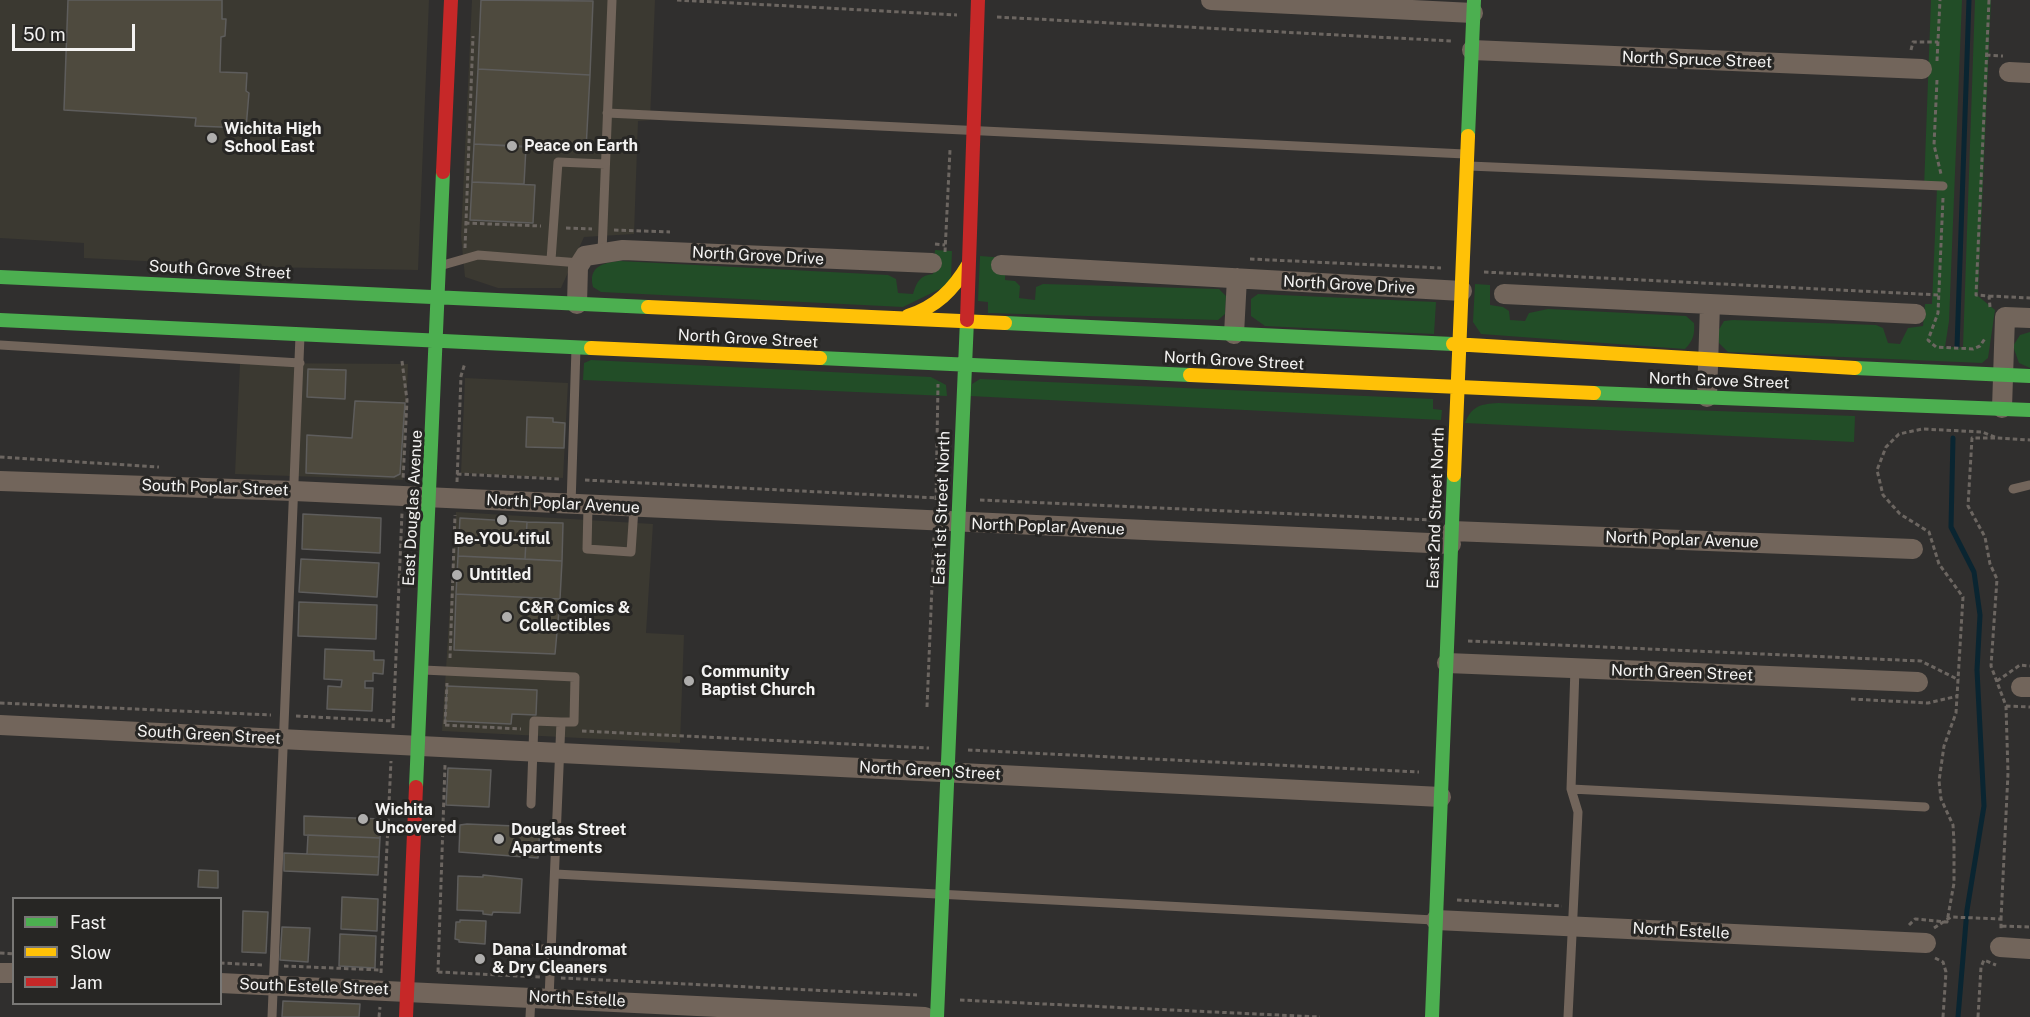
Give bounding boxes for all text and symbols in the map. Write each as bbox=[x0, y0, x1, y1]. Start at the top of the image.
scale bar bbox=[15, 12, 138, 50]
text: 50 m bbox=[23, 24, 66, 45]
street label: North Spruce Street bbox=[1621, 48, 1773, 72]
place label: Wichita High School East bbox=[224, 119, 322, 157]
marker: Wichita High School East bbox=[205, 131, 219, 145]
place label: Peace on Earth bbox=[524, 136, 638, 156]
marker: Peace on Earth bbox=[505, 139, 519, 153]
street label: North Grove Drive bbox=[691, 243, 825, 269]
street label: South Grove Street bbox=[148, 257, 292, 283]
street label: North Grove Drive bbox=[1282, 272, 1416, 298]
street label: North Grove Street bbox=[677, 326, 819, 352]
street label: North Grove Street bbox=[1163, 348, 1305, 374]
street label: North Grove Street bbox=[1648, 369, 1790, 393]
street label: East 2nd Street North bbox=[1424, 427, 1448, 589]
street label: East Douglas Avenue bbox=[399, 429, 427, 587]
street label: East 1st Street North bbox=[930, 431, 954, 585]
street label: South Poplar Street bbox=[141, 476, 289, 500]
street label: North Poplar Avenue bbox=[486, 490, 640, 518]
marker: Be-YOU-tiful bbox=[495, 513, 509, 527]
street label: North Poplar Avenue bbox=[971, 515, 1125, 539]
street label: North Poplar Avenue bbox=[1605, 528, 1759, 552]
place label: Be-YOU-tiful bbox=[453, 529, 551, 549]
place label: Untitled bbox=[469, 565, 531, 585]
marker: Untitled bbox=[450, 568, 464, 582]
place label: C&R Comics & Collectibles bbox=[519, 598, 630, 636]
marker: C&R Comics & Collectibles bbox=[500, 610, 514, 624]
street label: North Green Street bbox=[1611, 661, 1753, 685]
place label: Community Baptist Church bbox=[701, 662, 815, 700]
marker: Community Baptist Church bbox=[682, 674, 696, 688]
street label: South Green Street bbox=[136, 722, 282, 748]
street label: North Green Street bbox=[858, 758, 1002, 784]
place label: Wichita Uncovered bbox=[375, 800, 457, 838]
marker: Wichita Uncovered bbox=[356, 812, 370, 826]
place label: Douglas Street Apartments bbox=[511, 820, 626, 858]
marker: Douglas Street Apartments bbox=[492, 832, 506, 846]
legend bbox=[12, 897, 222, 1005]
text: Fast bbox=[70, 912, 106, 933]
street label: North Estelle bbox=[1632, 919, 1730, 943]
place label: Dana Laundromat & Dry Cleaners bbox=[492, 940, 627, 978]
text: Slow bbox=[70, 942, 111, 963]
marker: Dana Laundromat & Dry Cleaners bbox=[473, 952, 487, 966]
text: Jam bbox=[70, 972, 103, 993]
street label: South Estelle Street bbox=[239, 975, 389, 999]
street label: North Estelle bbox=[528, 987, 626, 1011]

